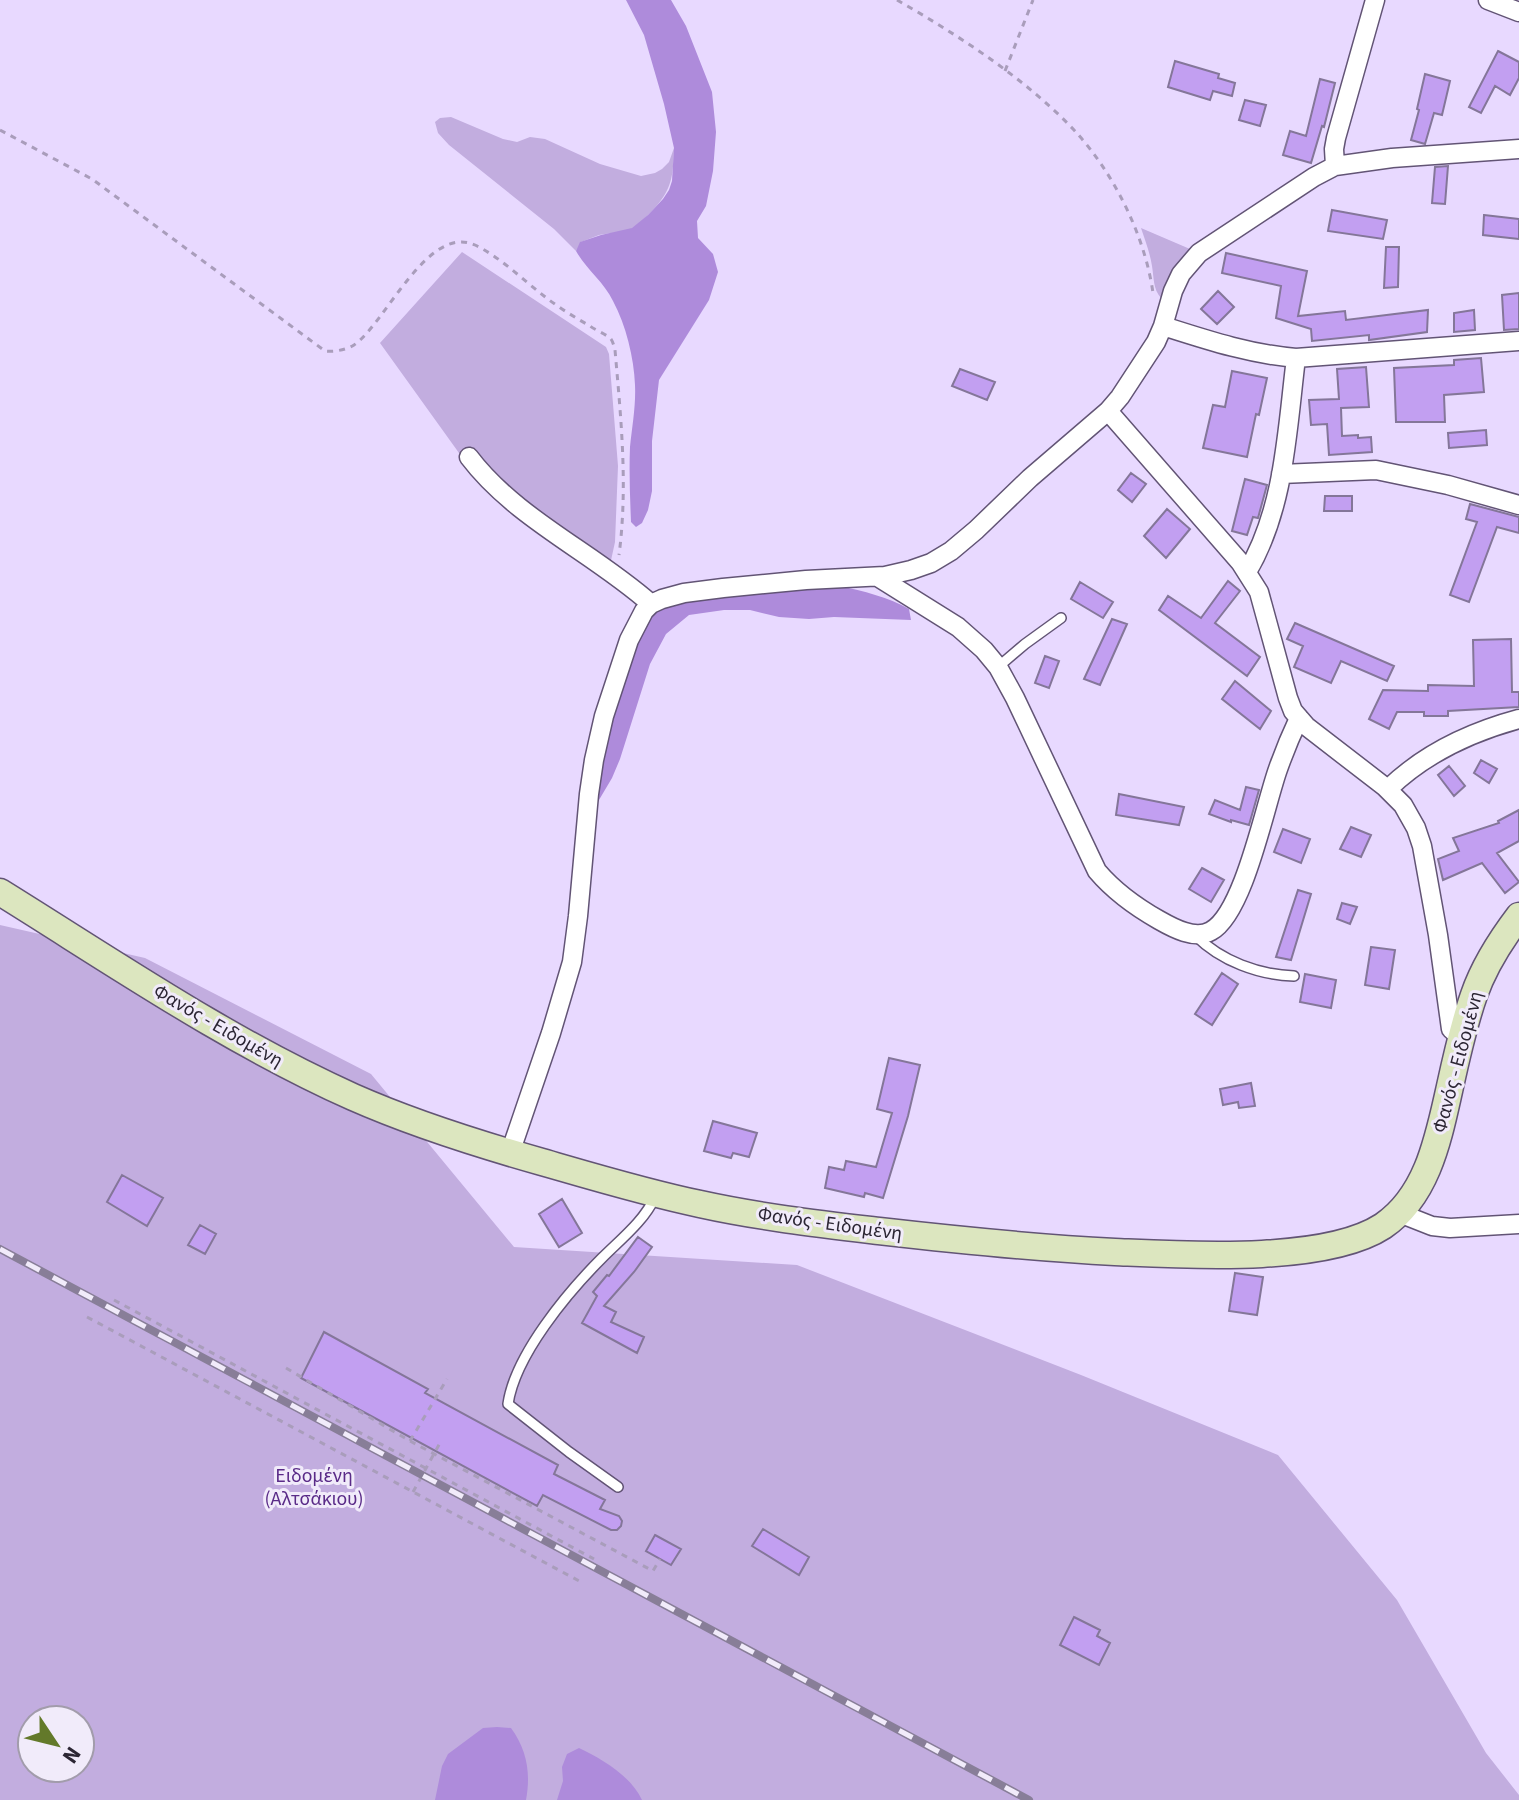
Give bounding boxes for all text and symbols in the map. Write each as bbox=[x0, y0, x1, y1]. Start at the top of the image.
street label: Φανός - Ειδομένη bbox=[148, 977, 288, 1075]
street label: Φανός - Ειδομένη bbox=[1426, 988, 1490, 1136]
street label: Φανός - Ειδομένη bbox=[756, 1200, 904, 1248]
park label: Ειδομένη (Αλτσάκιου) bbox=[264, 1462, 364, 1513]
north arrow bbox=[16, 1704, 96, 1784]
text: N bbox=[54, 1740, 89, 1770]

